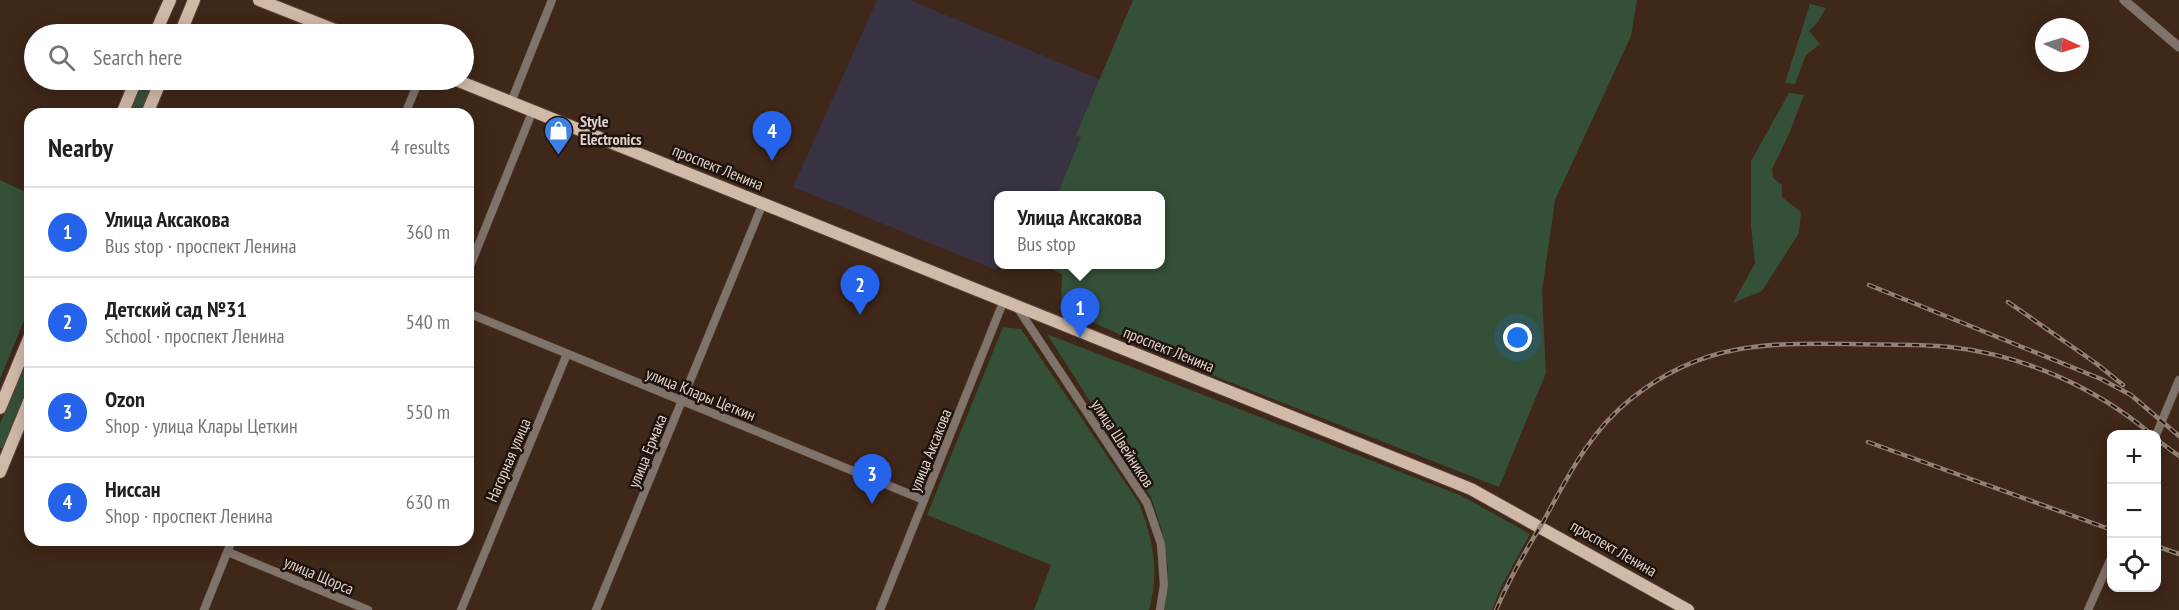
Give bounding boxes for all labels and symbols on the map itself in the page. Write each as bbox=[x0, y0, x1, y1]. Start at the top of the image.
north arrow bbox=[2035, 18, 2089, 72]
place label: Style Electronics bbox=[580, 111, 642, 149]
pin: 4 bbox=[752, 112, 792, 161]
shop icon: Style Electronics bbox=[543, 114, 575, 156]
street label: проспект Ленина bbox=[670, 140, 766, 194]
pin: 2 bbox=[840, 266, 880, 315]
pin: 1 bbox=[1060, 288, 1100, 338]
street label: проспект Ленина bbox=[1121, 322, 1217, 376]
your location bbox=[1503, 323, 1532, 352]
street label: улица Клары Цеткин bbox=[643, 363, 759, 425]
street label: улица Швейников bbox=[1087, 395, 1159, 491]
street label: улица Аксакова bbox=[904, 406, 956, 494]
street label: улица Ермака bbox=[623, 411, 671, 491]
street label: Нагорная улица bbox=[481, 415, 535, 505]
pin: 3 bbox=[852, 454, 892, 504]
street label: проспект Ленина bbox=[1567, 515, 1661, 581]
street label: улица Щорса bbox=[281, 551, 357, 599]

